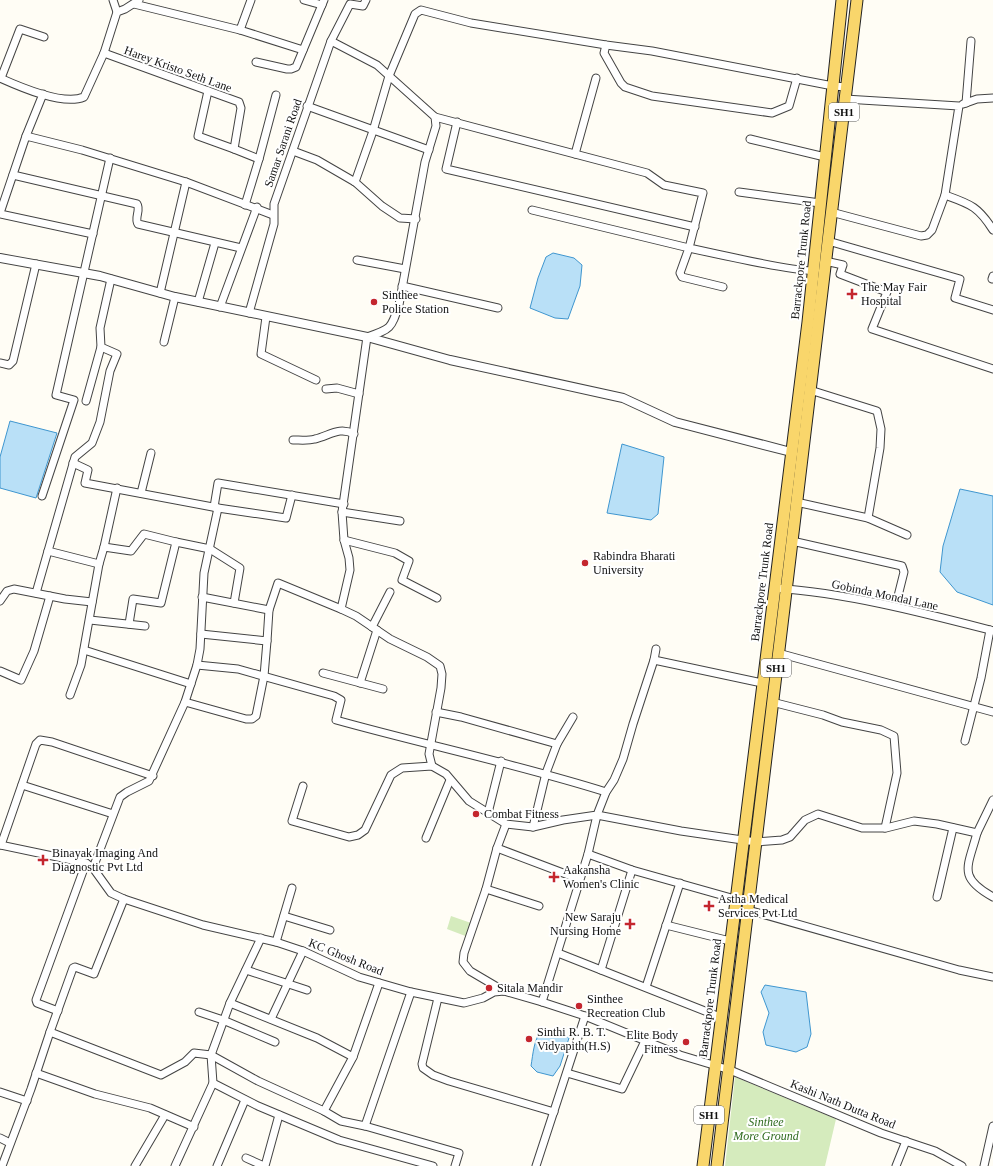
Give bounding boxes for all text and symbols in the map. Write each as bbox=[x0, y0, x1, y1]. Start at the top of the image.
street label: Harey Kristo Seth Lane bbox=[122, 43, 234, 95]
street label: Samar Sarani Road bbox=[261, 97, 305, 189]
road number: SH1 bbox=[829, 103, 859, 121]
street label: Barrackpore Trunk Road bbox=[788, 200, 814, 320]
place label: The May Fair Hospital bbox=[861, 280, 927, 308]
place label: Sinthee Police Station bbox=[382, 288, 449, 316]
marker: The May Fair Hospital bbox=[846, 288, 858, 300]
marker: Sinthee Police Station bbox=[369, 297, 379, 307]
street label: Barrackpore Trunk Road bbox=[748, 522, 776, 642]
place label: Rabindra Bharati University bbox=[593, 549, 676, 577]
marker: Rabindra Bharati University bbox=[580, 558, 590, 568]
street label: Gobinda Mondal Lane bbox=[830, 577, 940, 613]
road number: SH1 bbox=[761, 659, 791, 677]
place label: Combat Fitness bbox=[484, 807, 559, 821]
marker: Combat Fitness bbox=[471, 809, 481, 819]
place label: Binayak Imaging And Diagnostic Pvt Ltd bbox=[52, 846, 158, 874]
marker: Binayak Imaging And Diagnostic Pvt Ltd bbox=[37, 854, 49, 866]
place label: Aakansha Women's Clinic bbox=[563, 863, 639, 891]
marker: Aakansha Women's Clinic bbox=[548, 871, 560, 883]
place label: Astha Medical Services Pvt Ltd bbox=[718, 892, 797, 920]
marker: Astha Medical Services Pvt Ltd bbox=[703, 900, 715, 912]
place label: New Saraju Nursing Home bbox=[550, 910, 621, 938]
marker: New Saraju Nursing Home bbox=[624, 918, 636, 930]
street label: KC Ghosh Road bbox=[307, 936, 385, 978]
street label: Barrackpore Trunk Road bbox=[696, 938, 724, 1058]
place label: Sitala Mandir bbox=[497, 981, 563, 995]
marker: Sitala Mandir bbox=[484, 983, 494, 993]
place label: Sinthee Recreation Club bbox=[587, 992, 665, 1020]
marker: Sinthee Recreation Club bbox=[574, 1001, 584, 1011]
place label: Sinthi R. B. T. Vidyapith(H.S) bbox=[537, 1025, 611, 1053]
place label: Elite Body Fitness bbox=[626, 1028, 678, 1056]
marker: Sinthi R. B. T. Vidyapith(H.S) bbox=[524, 1034, 534, 1044]
marker: Elite Body Fitness bbox=[681, 1037, 691, 1047]
street label: Kashi Nath Dutta Road bbox=[788, 1076, 898, 1132]
road number: SH1 bbox=[694, 1106, 724, 1124]
park label: Sinthee More Ground bbox=[732, 1115, 800, 1143]

